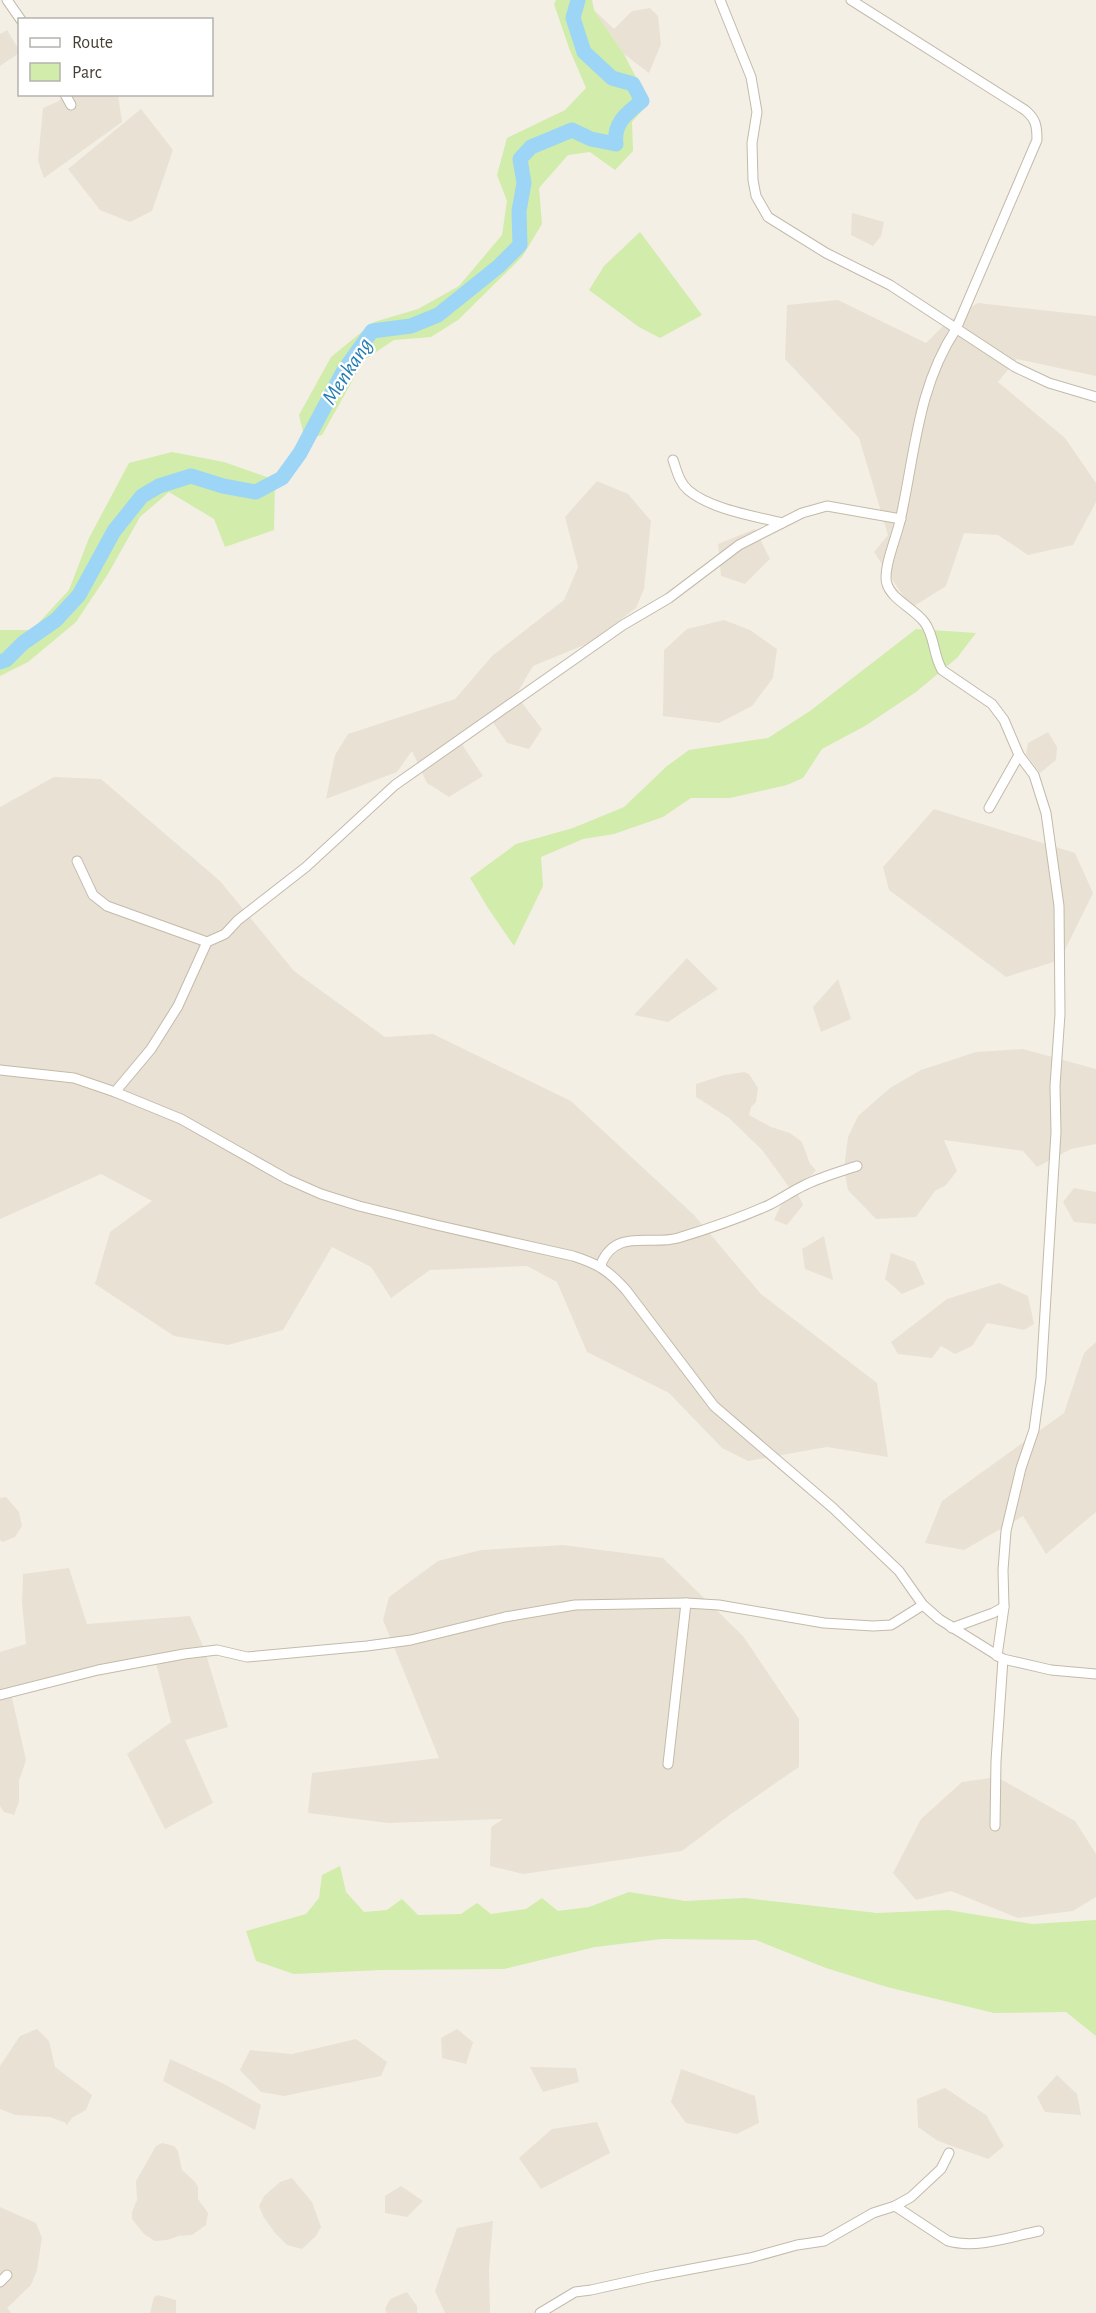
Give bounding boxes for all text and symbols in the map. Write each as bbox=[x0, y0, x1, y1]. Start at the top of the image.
legend bbox=[18, 18, 213, 96]
text: Route bbox=[72, 34, 113, 52]
text: Parc bbox=[72, 64, 102, 82]
water label: Menkang bbox=[318, 334, 376, 408]

